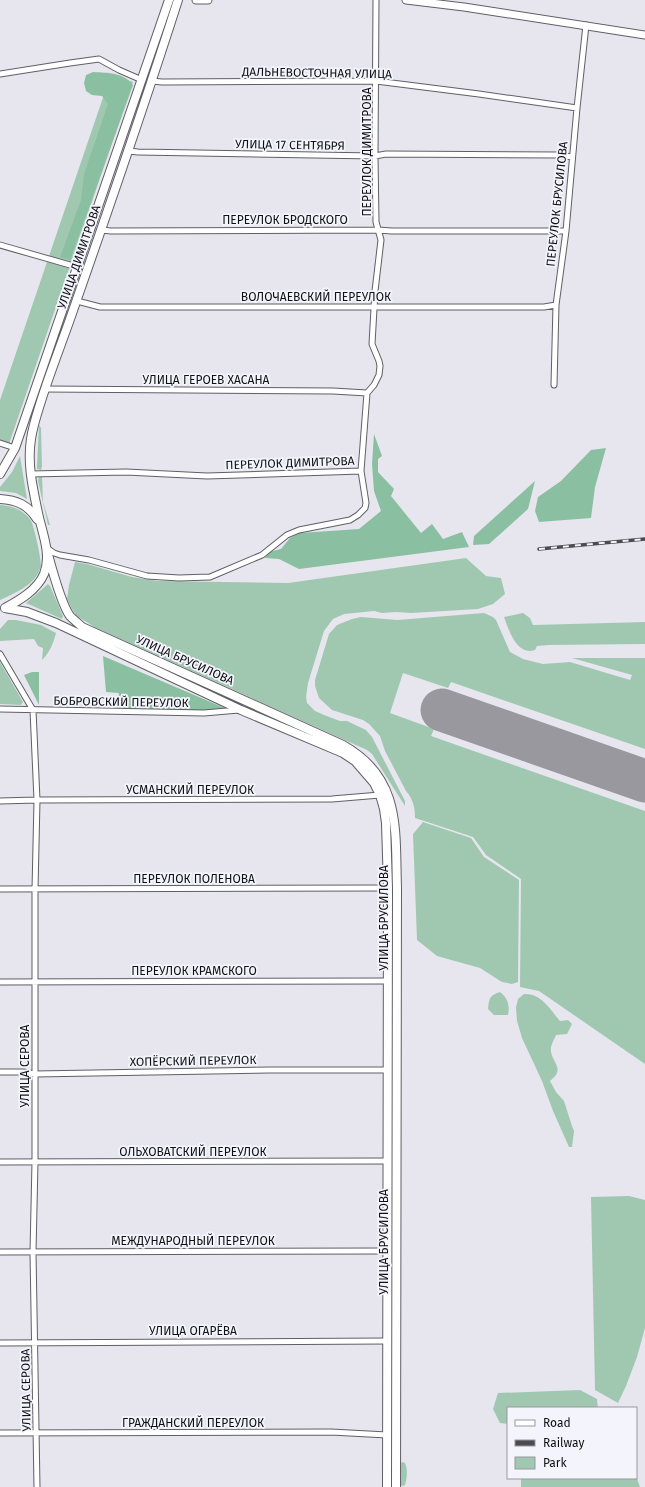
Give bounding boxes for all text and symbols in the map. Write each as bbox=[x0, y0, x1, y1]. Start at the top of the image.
street label: ДАЛЬНЕВОСТОЧНАЯ УЛИЦА bbox=[241, 65, 392, 81]
street label: ПЕРЕУЛОК ДИМИТРОВА bbox=[360, 87, 374, 217]
street label: УЛИЦА 17 СЕНТЯБРЯ bbox=[235, 137, 345, 153]
street label: ПЕРЕУЛОК БРУСИЛОВА bbox=[543, 141, 571, 267]
street label: УЛИЦА ДИМИТРОВА bbox=[55, 203, 103, 311]
street label: ПЕРЕУЛОК БРОДСКОГО bbox=[222, 213, 348, 227]
street label: ВОЛОЧАЕВСКИЙ ПЕРЕУЛОК bbox=[241, 289, 391, 304]
street label: УЛИЦА ГЕРОЕВ ХАСАНА bbox=[143, 373, 270, 387]
street label: ПЕРЕУЛОК ДИМИТРОВА bbox=[225, 454, 355, 472]
street label: УЛИЦА БРУСИЛОВА bbox=[134, 632, 236, 688]
street label: БОБРОВСКИЙ ПЕРЕУЛОК bbox=[53, 693, 189, 710]
street label: УСМАНСКИЙ ПЕРЕУЛОК bbox=[126, 782, 254, 797]
street label: УЛИЦА БРУСИЛОВА bbox=[377, 865, 391, 971]
street label: ПЕРЕУЛОК ПОЛЕНОВА bbox=[133, 872, 255, 886]
street label: ПЕРЕУЛОК КРАМСКОГО bbox=[131, 964, 257, 978]
street label: УЛИЦА СЕРОВА bbox=[18, 1024, 32, 1107]
street label: ХОПЁРСКИЙ ПЕРЕУЛОК bbox=[129, 1052, 257, 1069]
street label: ОЛЬХОВАТСКИЙ ПЕРЕУЛОК bbox=[119, 1144, 267, 1159]
street label: УЛИЦА БРУСИЛОВА bbox=[377, 1189, 391, 1295]
street label: МЕЖДУНАРОДНЫЙ ПЕРЕУЛОК bbox=[111, 1233, 275, 1248]
street label: УЛИЦА ОГАРЁВА bbox=[149, 1323, 237, 1338]
street label: УЛИЦА СЕРОВА bbox=[18, 1348, 34, 1432]
legend bbox=[507, 1407, 637, 1479]
street label: ГРАЖДАНСКИЙ ПЕРЕУЛОК bbox=[122, 1415, 264, 1430]
text: Road bbox=[543, 1416, 571, 1430]
text: Railway bbox=[543, 1436, 584, 1450]
text: Park bbox=[543, 1456, 567, 1470]

